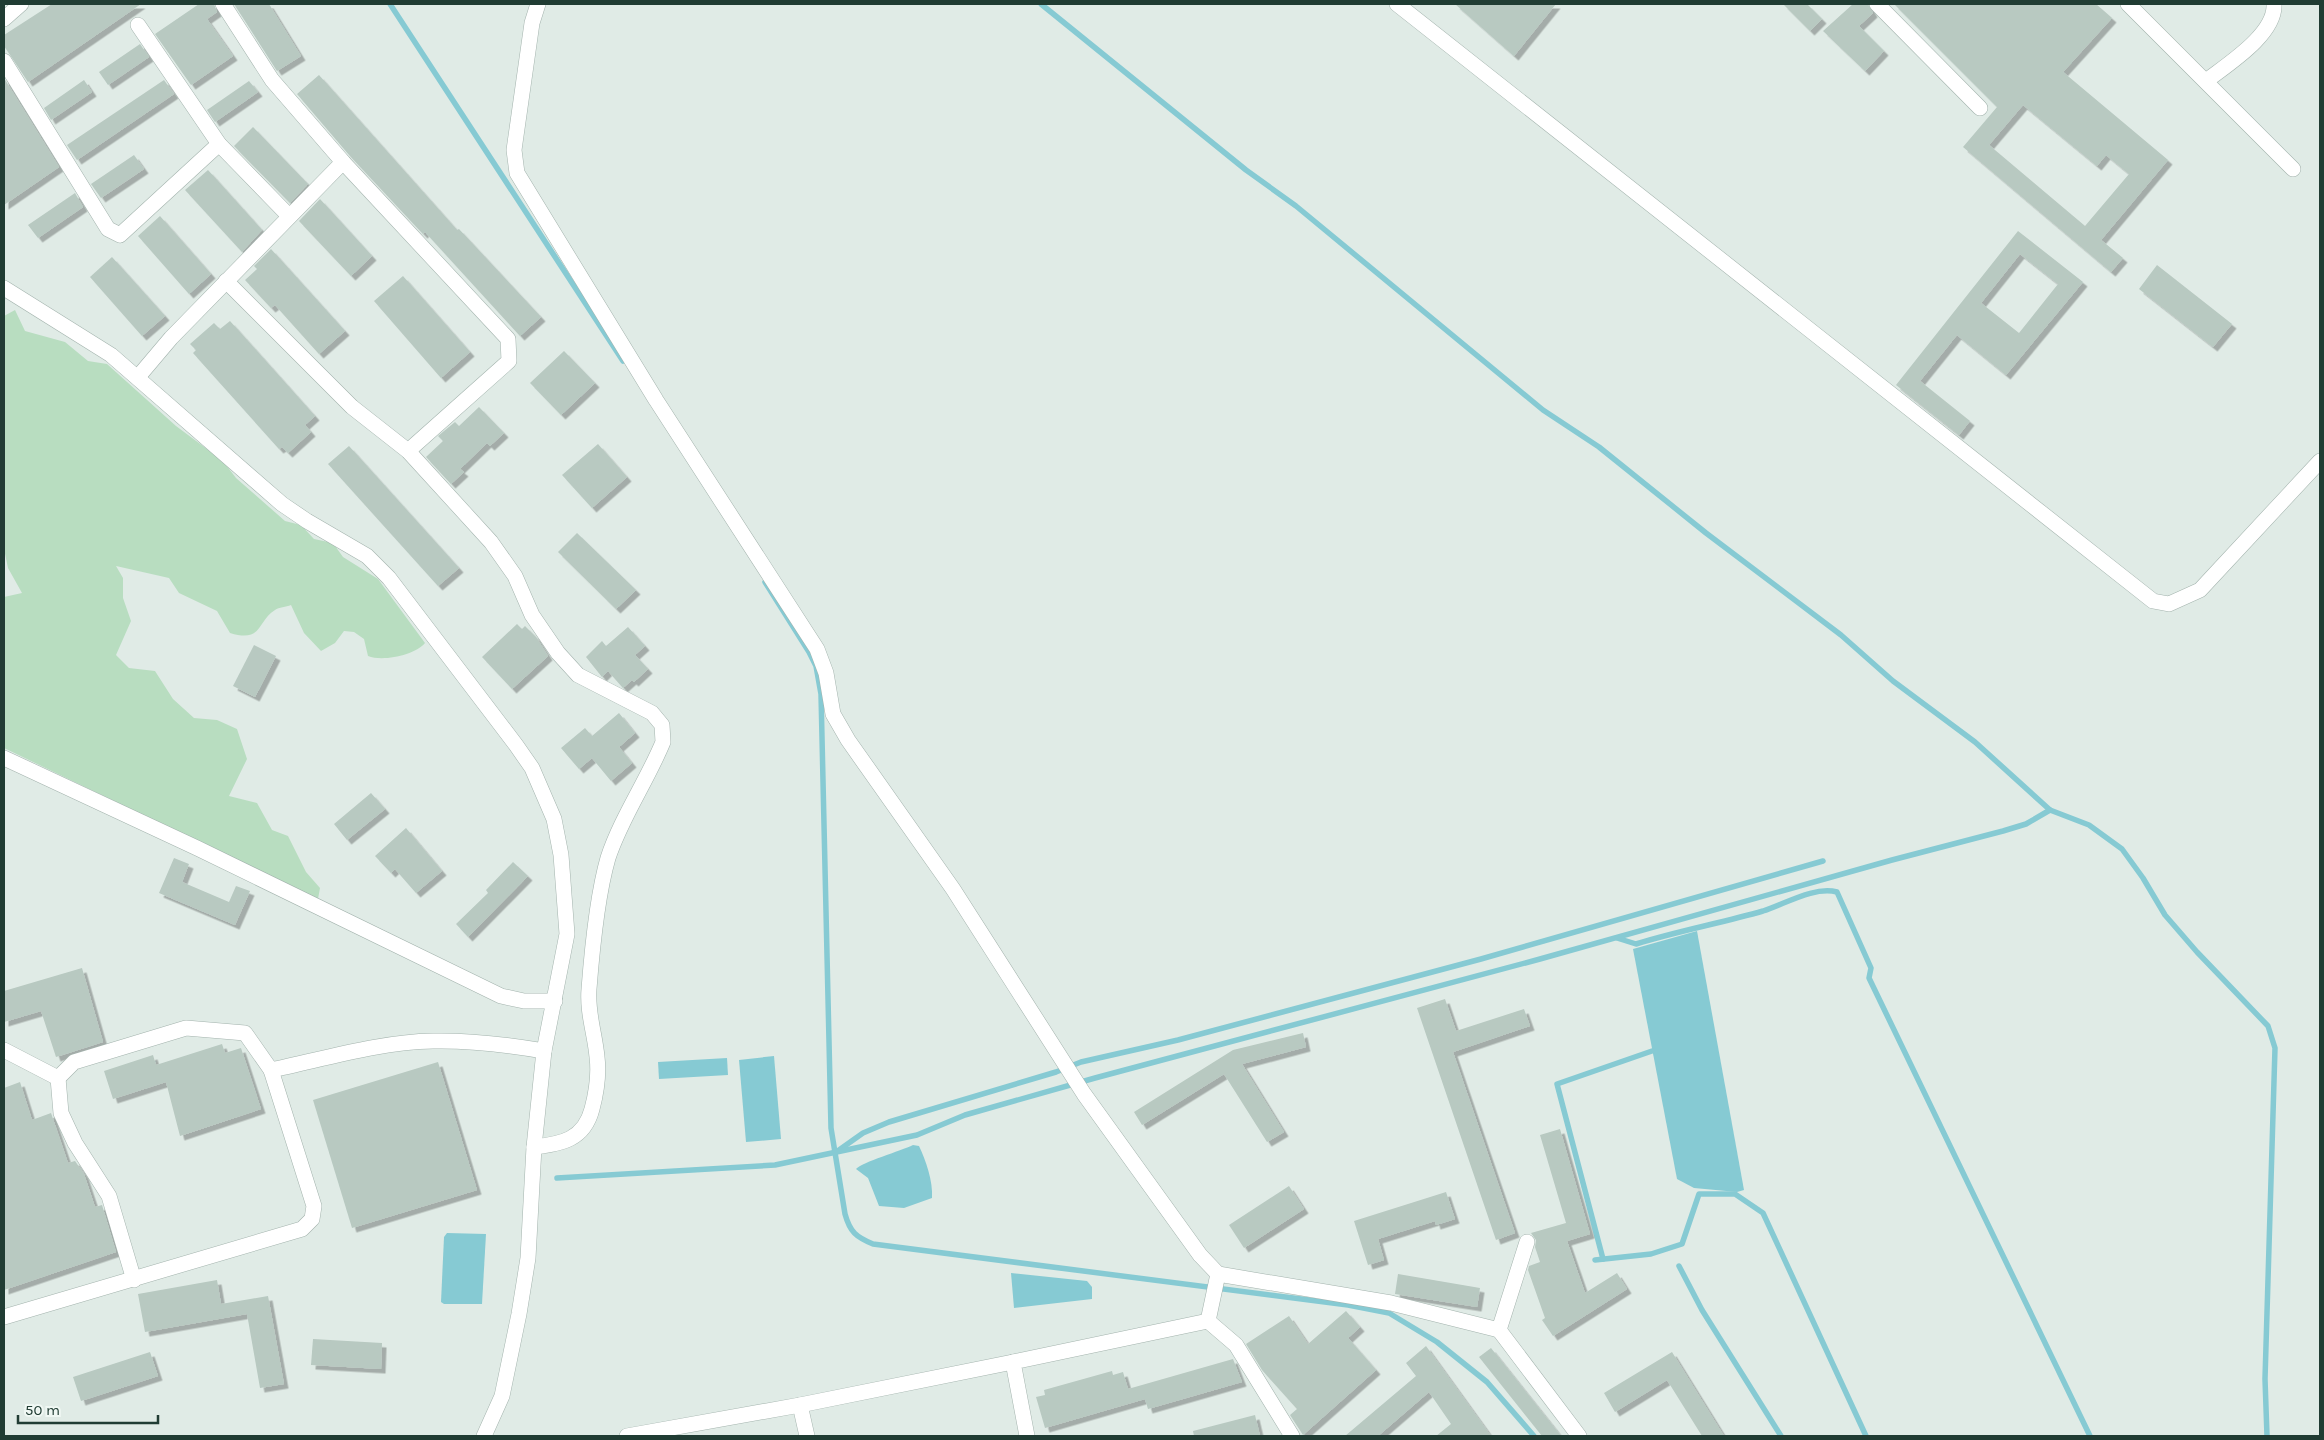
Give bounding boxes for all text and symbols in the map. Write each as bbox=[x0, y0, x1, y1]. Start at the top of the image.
scale bar bbox=[18, 1392, 158, 1424]
text: 50 m bbox=[25, 1401, 60, 1419]

